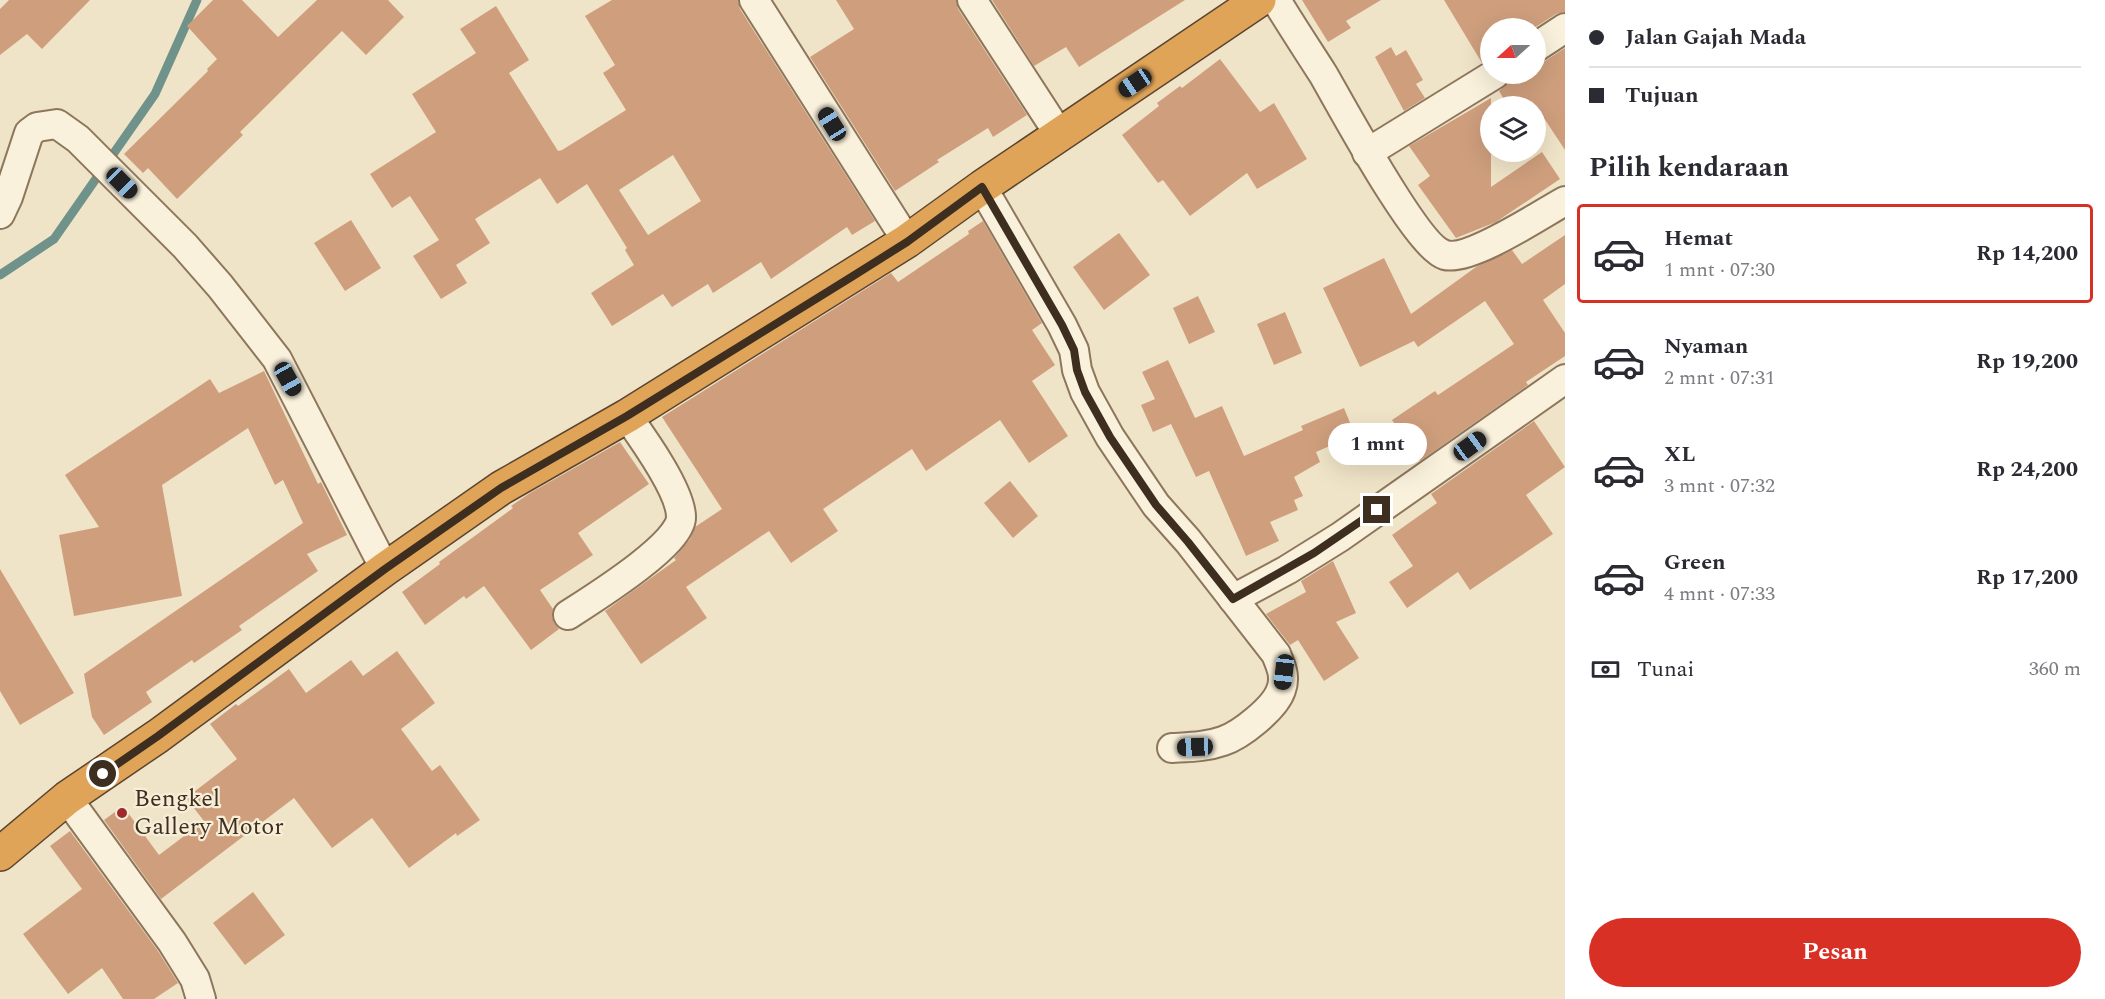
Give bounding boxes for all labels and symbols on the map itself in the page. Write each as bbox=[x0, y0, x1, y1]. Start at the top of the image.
north arrow bbox=[1480, 18, 1546, 84]
car bbox=[1115, 65, 1155, 101]
car bbox=[815, 104, 849, 144]
car bbox=[103, 164, 141, 202]
car bbox=[271, 359, 305, 399]
callout: 1 mnt bbox=[1328, 423, 1426, 465]
car bbox=[1450, 428, 1490, 464]
route end bbox=[1363, 496, 1390, 523]
car bbox=[1273, 653, 1295, 691]
car bbox=[1177, 737, 1213, 757]
route start bbox=[89, 760, 116, 787]
place label: Bengkel Gallery Motor bbox=[134, 781, 284, 845]
marker: Bengkel Gallery Motor bbox=[115, 806, 129, 820]

